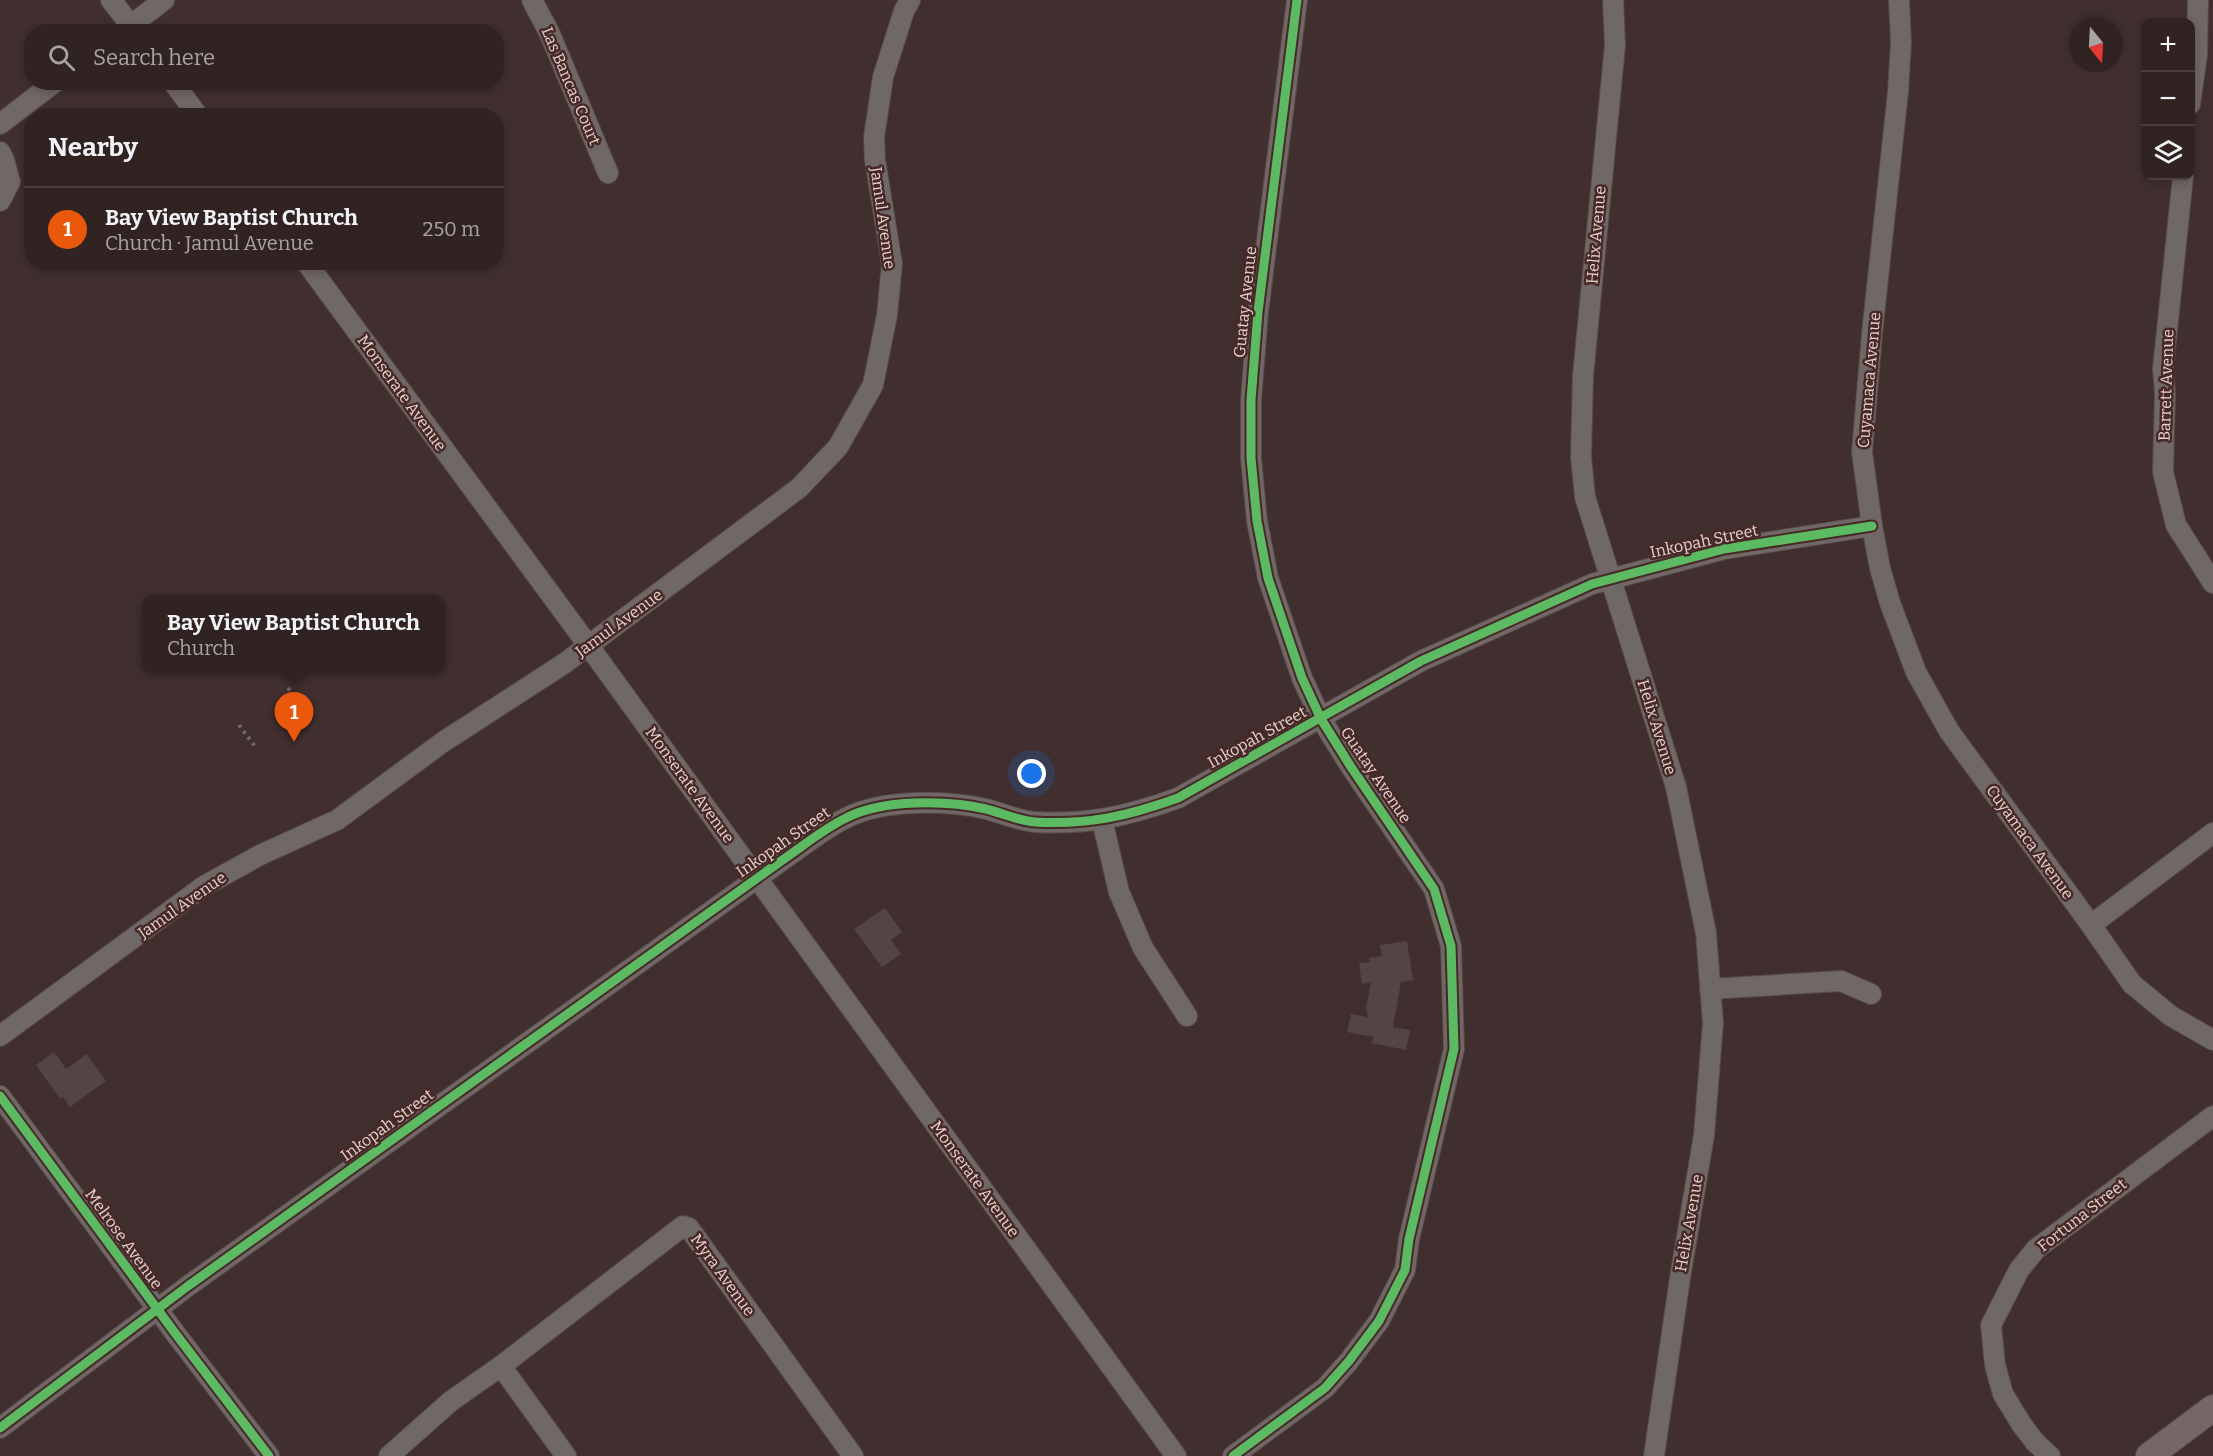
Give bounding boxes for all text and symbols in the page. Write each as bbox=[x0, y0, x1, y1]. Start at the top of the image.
north arrow bbox=[2069, 18, 2123, 72]
map controls bbox=[2141, 18, 2195, 180]
button: + bbox=[2141, 18, 2195, 72]
search box bbox=[24, 24, 504, 90]
street label: Las Bancas Court bbox=[538, 24, 605, 148]
icon: search bbox=[45, 41, 78, 74]
text: Search here bbox=[93, 44, 215, 71]
button: − bbox=[2141, 72, 2195, 126]
button: layers bbox=[2141, 126, 2195, 180]
text: Nearby bbox=[48, 132, 138, 163]
street label: Jamul Avenue bbox=[866, 165, 900, 270]
street label: Helix Avenue bbox=[1582, 185, 1610, 285]
text: Bay View Baptist Church bbox=[105, 204, 358, 231]
text: 1 bbox=[63, 217, 72, 241]
text: 250 m bbox=[423, 217, 480, 241]
text: Church · Jamul Avenue bbox=[105, 231, 314, 255]
street label: Guatay Avenue bbox=[1230, 245, 1260, 359]
street label: Cuyamaca Avenue bbox=[1854, 311, 1884, 449]
street label: Barrett Avenue bbox=[2155, 329, 2177, 441]
street label: Monserate Avenue bbox=[354, 331, 450, 455]
street label: Inkopah Street bbox=[1648, 520, 1760, 562]
street label: Jamul Avenue bbox=[571, 585, 666, 662]
popup bbox=[142, 595, 445, 673]
text: Bay View Baptist Church bbox=[167, 609, 420, 636]
text: Church bbox=[167, 636, 235, 660]
street label: Helix Avenue bbox=[1634, 677, 1680, 777]
pin: 1 bbox=[274, 692, 314, 742]
street label: Inkopah Street bbox=[1204, 702, 1310, 772]
street label: Monserate Avenue bbox=[642, 723, 738, 847]
street label: Guatay Avenue bbox=[1337, 723, 1415, 827]
your location bbox=[1017, 759, 1046, 788]
street label: Cuyamaca Avenue bbox=[1982, 781, 2078, 903]
street label: Inkopah Street bbox=[732, 803, 834, 881]
street label: Jamul Avenue bbox=[134, 868, 230, 943]
street label: Inkopah Street bbox=[337, 1085, 437, 1165]
street label: Monserate Avenue bbox=[927, 1117, 1023, 1241]
street label: Helix Avenue bbox=[1671, 1173, 1707, 1273]
street label: Fortuna Street bbox=[2034, 1174, 2130, 1256]
street label: Melrose Avenue bbox=[81, 1185, 167, 1293]
street label: Myra Avenue bbox=[687, 1230, 759, 1320]

